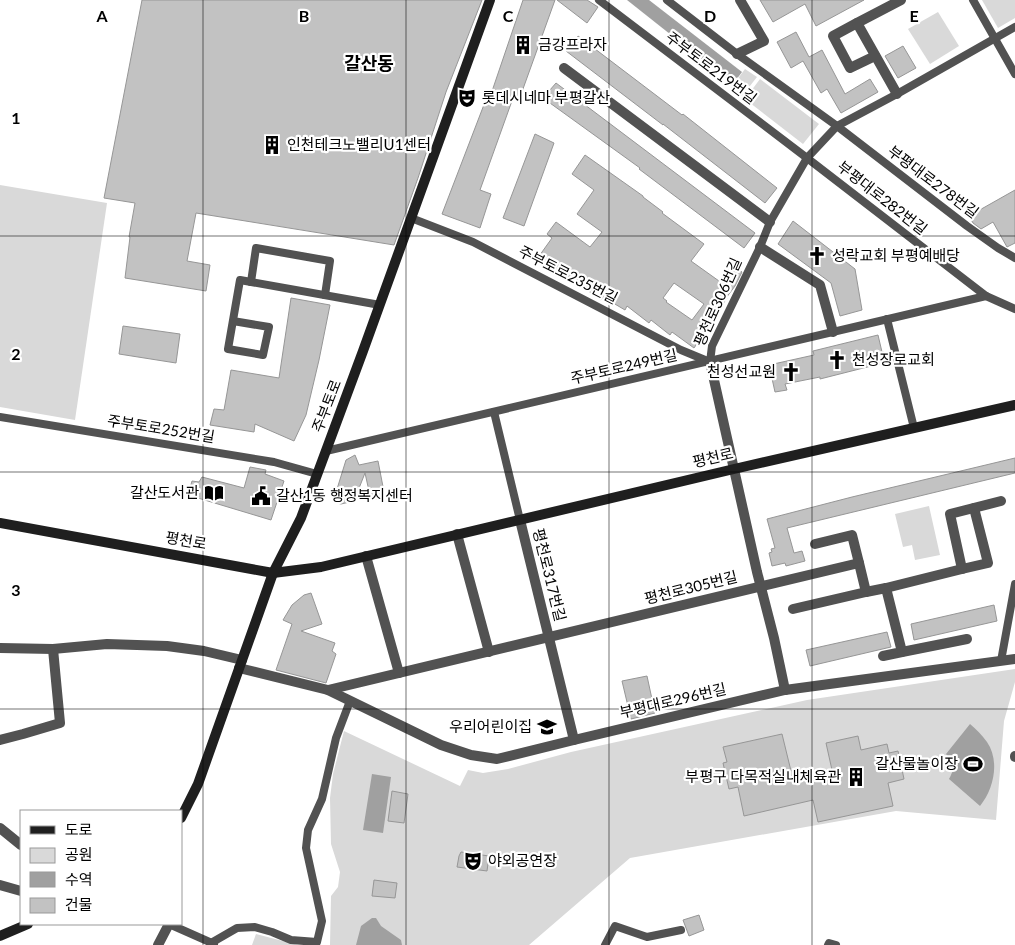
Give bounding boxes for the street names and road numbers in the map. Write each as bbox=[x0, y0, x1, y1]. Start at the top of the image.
street label: 주부토로219번길 bbox=[663, 27, 761, 107]
street label: 부평대로278번길 bbox=[885, 141, 983, 221]
street label: 부평대로282번길 bbox=[834, 157, 931, 238]
street label: 주부토로235번길 bbox=[516, 241, 621, 307]
street label: 평천로306번길 bbox=[690, 254, 745, 349]
street label: 주부토로249번길 bbox=[569, 345, 679, 387]
street label: 주부토로 bbox=[308, 377, 344, 435]
street label: 주부토로252번길 bbox=[106, 411, 216, 445]
street label: 평천로 bbox=[691, 444, 735, 470]
street label: 평천로317번길 bbox=[530, 526, 570, 623]
street label: 평천로 bbox=[164, 528, 208, 552]
street label: 평천로305번길 bbox=[642, 567, 739, 607]
street label: 부평대로296번길 bbox=[618, 679, 728, 721]

